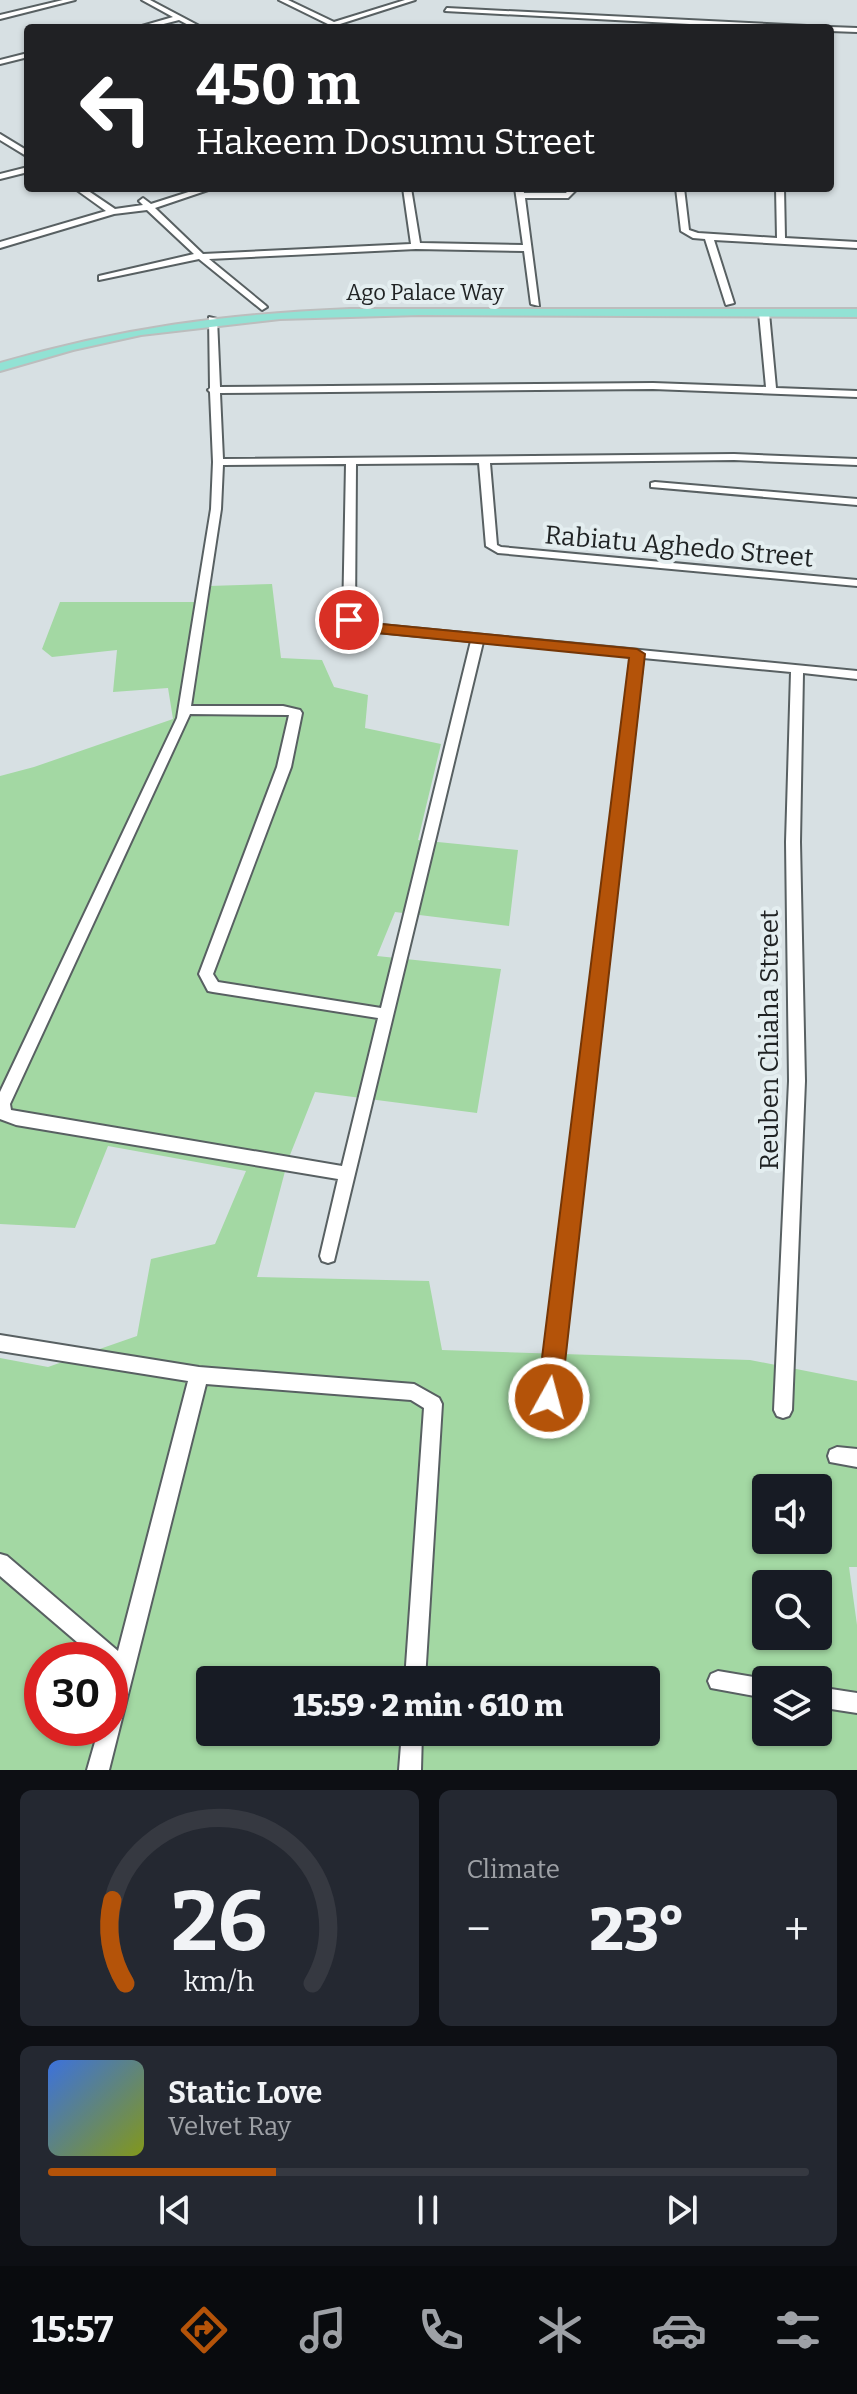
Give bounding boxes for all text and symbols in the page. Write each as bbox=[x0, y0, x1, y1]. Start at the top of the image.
text: 450 m bbox=[196, 52, 360, 119]
icon: left bbox=[64, 56, 168, 160]
text: Hakeem Dosumu Street bbox=[196, 120, 595, 164]
street label: Ago Palace Way bbox=[346, 279, 504, 306]
street label: Rabiatu Aghedo Street bbox=[543, 519, 815, 574]
pin bbox=[315, 586, 383, 654]
icon: arrive bbox=[327, 598, 371, 642]
street label: Reuben Chiaha Street bbox=[754, 909, 785, 1170]
position arrow bbox=[507, 1356, 591, 1440]
map controls bbox=[752, 1474, 832, 1746]
button: sound bbox=[752, 1474, 832, 1554]
button: search bbox=[752, 1570, 832, 1650]
speed limit sign: 30 bbox=[24, 1642, 128, 1746]
button: layers bbox=[752, 1666, 832, 1746]
text: 15:59 · 2 min · 610 m bbox=[293, 1688, 563, 1724]
text: Climate bbox=[467, 1854, 560, 1885]
text: 26 bbox=[171, 1872, 267, 1972]
text: 23° bbox=[590, 1894, 685, 1966]
text: − bbox=[467, 1903, 491, 1956]
text: + bbox=[784, 1903, 809, 1956]
text: km/h bbox=[184, 1964, 255, 1999]
text: Static Love bbox=[168, 2075, 322, 2111]
text: Velvet Ray bbox=[168, 2111, 291, 2142]
icon: previous bbox=[153, 2188, 197, 2232]
icon: pause bbox=[406, 2188, 450, 2232]
icon: next bbox=[660, 2188, 704, 2232]
icon: directions bbox=[176, 2302, 232, 2358]
icon: music bbox=[295, 2302, 351, 2358]
icon: phone bbox=[413, 2302, 469, 2358]
icon: climate bbox=[532, 2302, 588, 2358]
icon: car bbox=[651, 2302, 707, 2358]
icon: filters bbox=[770, 2302, 826, 2358]
text: 15:57 bbox=[31, 2308, 113, 2352]

